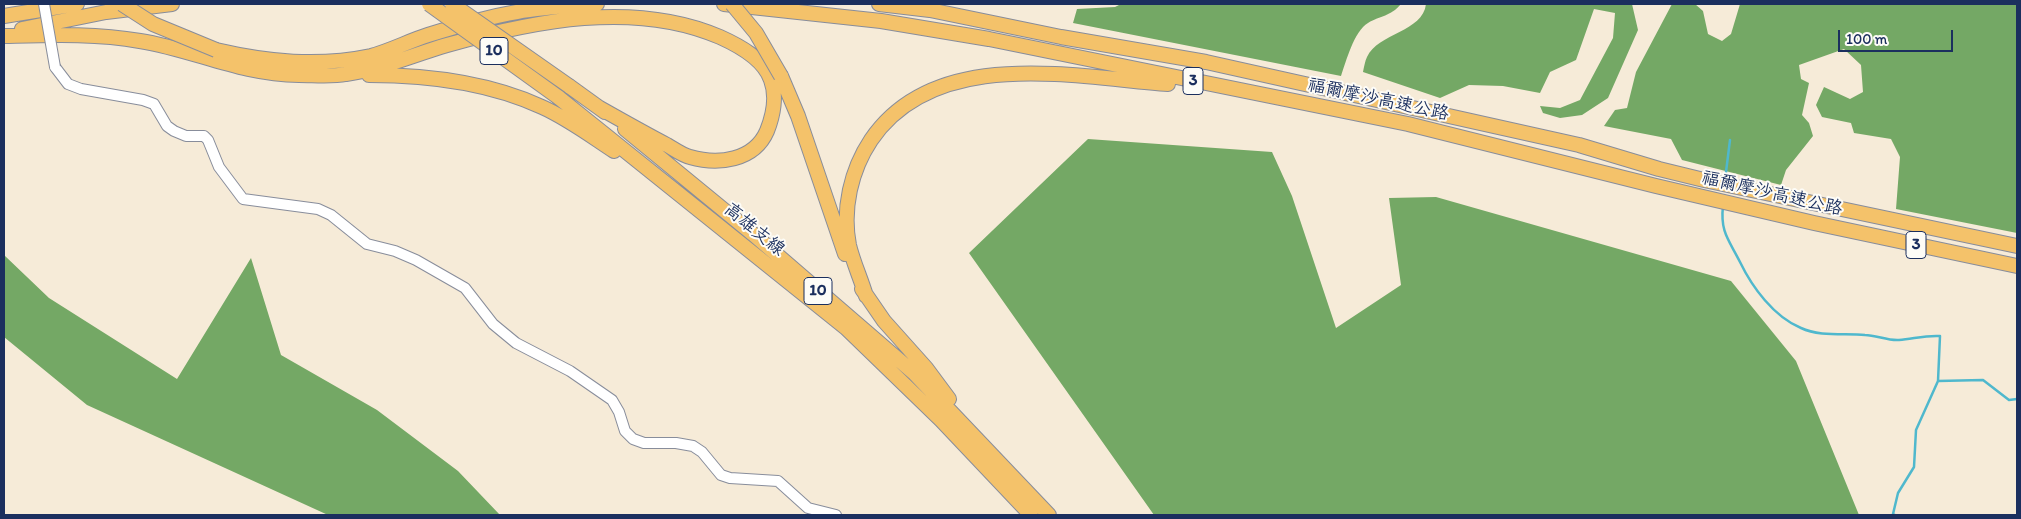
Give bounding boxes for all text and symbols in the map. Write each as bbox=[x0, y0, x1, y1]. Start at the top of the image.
scale bar bbox=[1841, 20, 1956, 52]
text: 100 m bbox=[1846, 30, 1887, 48]
road number: 10 bbox=[480, 37, 508, 64]
road number: 3 bbox=[1183, 68, 1203, 94]
street label: 福爾摩沙高速公路 bbox=[1305, 74, 1451, 126]
street label: 福爾摩沙高速公路 bbox=[1699, 167, 1845, 221]
street label: 高雄支線 bbox=[719, 199, 789, 261]
road number: 3 bbox=[1906, 232, 1926, 258]
road number: 10 bbox=[804, 278, 832, 304]

